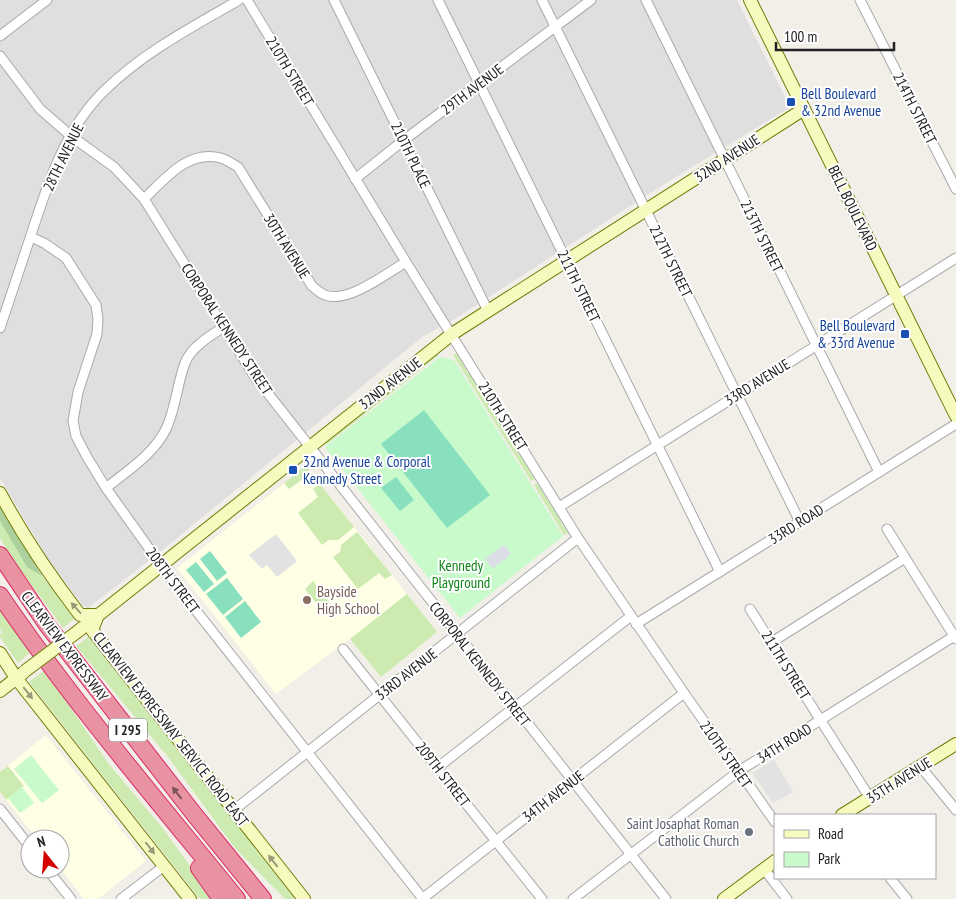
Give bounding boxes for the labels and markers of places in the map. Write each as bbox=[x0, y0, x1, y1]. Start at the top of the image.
place label: Bell Boulevard & 32nd Avenue bbox=[801, 84, 881, 120]
marker: Bell Boulevard & 32nd Avenue bbox=[785, 96, 797, 108]
place label: Bell Boulevard & 33rd Avenue bbox=[817, 316, 895, 352]
marker: Bell Boulevard & 33rd Avenue bbox=[899, 328, 911, 340]
place label: 32nd Avenue & Corporal Kennedy Street bbox=[303, 452, 431, 488]
marker: 32nd Avenue & Corporal Kennedy Street bbox=[287, 464, 299, 476]
place label: Bayside High School bbox=[317, 582, 380, 618]
marker: Bayside High School bbox=[301, 594, 313, 606]
place label: Saint Josaphat Roman Catholic Church bbox=[626, 814, 739, 850]
marker: Saint Josaphat Roman Catholic Church bbox=[743, 826, 755, 838]

